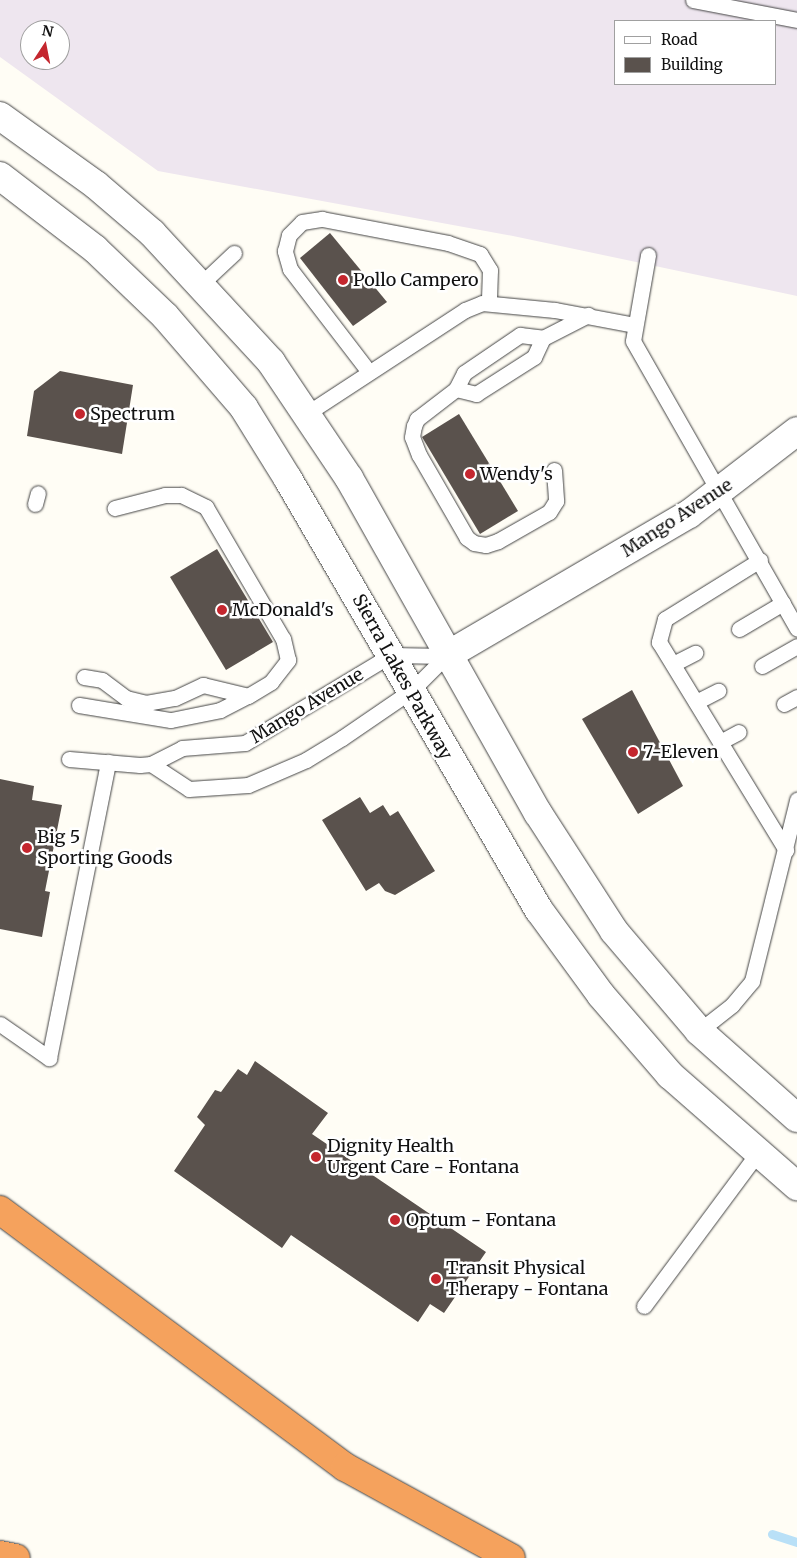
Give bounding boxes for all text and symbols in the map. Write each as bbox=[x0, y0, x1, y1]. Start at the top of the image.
north arrow bbox=[20, 20, 70, 70]
legend bbox=[614, 20, 777, 85]
text: N bbox=[41, 21, 55, 41]
text: Road bbox=[661, 30, 697, 49]
text: Building bbox=[661, 55, 723, 74]
place label: Pollo Campero bbox=[353, 269, 479, 291]
marker: Pollo Campero bbox=[337, 274, 349, 286]
place label: Spectrum bbox=[90, 403, 175, 425]
marker: Spectrum bbox=[74, 408, 86, 420]
place label: Wendy's bbox=[480, 463, 553, 485]
marker: Wendy's bbox=[464, 468, 476, 480]
street label: Mango Avenue bbox=[618, 474, 736, 562]
street label: Sierra Lakes Parkway bbox=[348, 591, 456, 763]
place label: McDonald's bbox=[232, 599, 334, 621]
marker: McDonald's bbox=[216, 604, 228, 616]
street label: Mango Avenue bbox=[247, 664, 367, 748]
place label: 7-Eleven bbox=[643, 741, 719, 763]
marker: 7-Eleven bbox=[627, 746, 639, 758]
place label: Big 5 Sporting Goods bbox=[37, 827, 173, 870]
marker: Big 5 Sporting Goods bbox=[21, 842, 33, 854]
place label: Dignity Health Urgent Care - Fontana bbox=[327, 1136, 519, 1178]
marker: Dignity Health Urgent Care - Fontana bbox=[309, 1150, 323, 1164]
place label: Optum - Fontana bbox=[406, 1209, 556, 1231]
marker: Optum - Fontana bbox=[388, 1213, 402, 1227]
place label: Transit Physical Therapy - Fontana bbox=[446, 1258, 608, 1300]
marker: Transit Physical Therapy - Fontana bbox=[430, 1273, 442, 1285]

